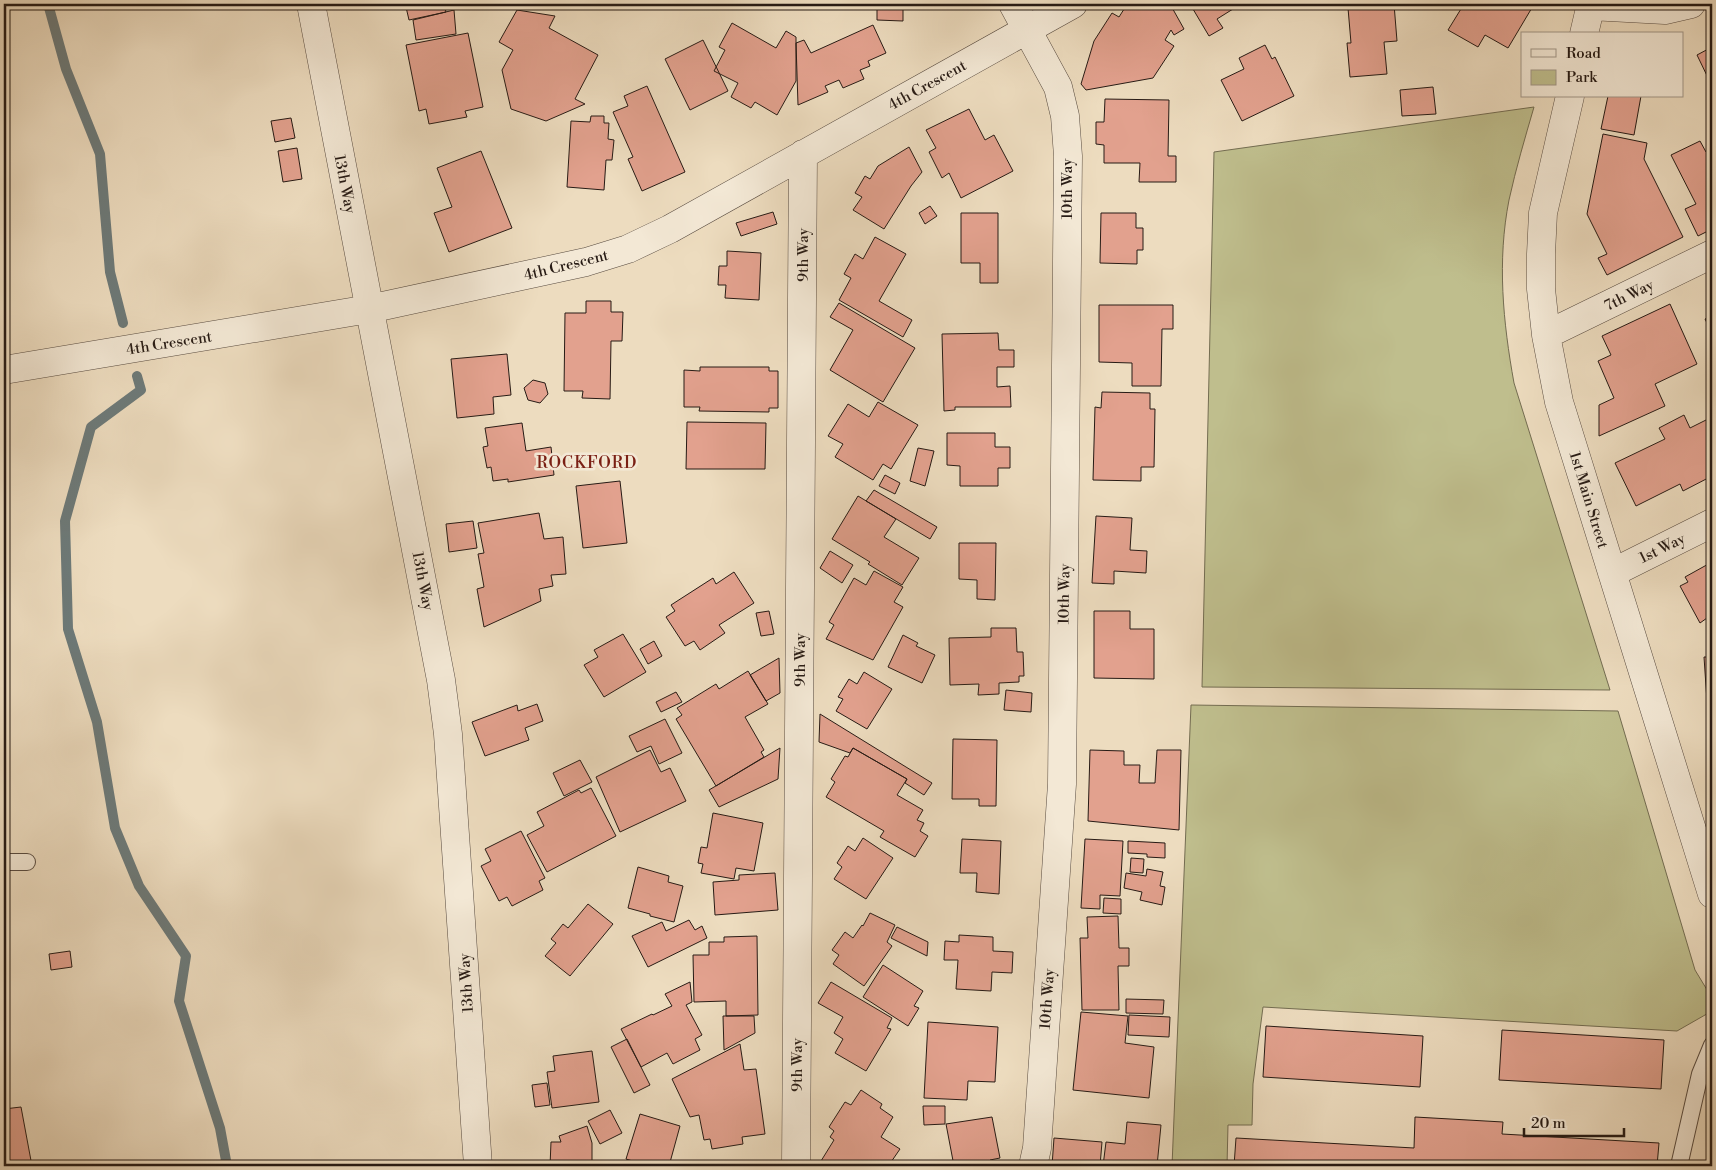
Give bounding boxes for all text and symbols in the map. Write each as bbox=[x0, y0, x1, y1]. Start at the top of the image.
legend bbox=[1521, 32, 1684, 98]
text: Road bbox=[1566, 44, 1601, 63]
street label: 4th Crescent bbox=[885, 56, 970, 115]
text: Park bbox=[1566, 68, 1598, 87]
street label: 13th Way bbox=[329, 153, 360, 216]
street label: 10th Way bbox=[1058, 158, 1077, 219]
street label: 9th Way bbox=[794, 227, 813, 282]
street label: 4th Crescent bbox=[522, 246, 611, 285]
street label: 7th Way bbox=[1601, 275, 1658, 315]
street label: 4th Crescent bbox=[125, 327, 214, 360]
street label: 1st Main Street bbox=[1565, 449, 1612, 551]
district label: ROCKFORD bbox=[537, 453, 637, 473]
street label: 1st Way bbox=[1636, 529, 1689, 568]
street label: 13th Way bbox=[407, 550, 438, 613]
street label: 10th Way bbox=[1054, 563, 1075, 625]
street label: 9th Way bbox=[791, 632, 810, 687]
street label: 13th Way bbox=[455, 952, 478, 1013]
street label: 10th Way bbox=[1036, 967, 1059, 1030]
street label: 9th Way bbox=[788, 1037, 807, 1092]
scale bar bbox=[1524, 1105, 1624, 1137]
text: 20 m bbox=[1531, 1114, 1566, 1133]

